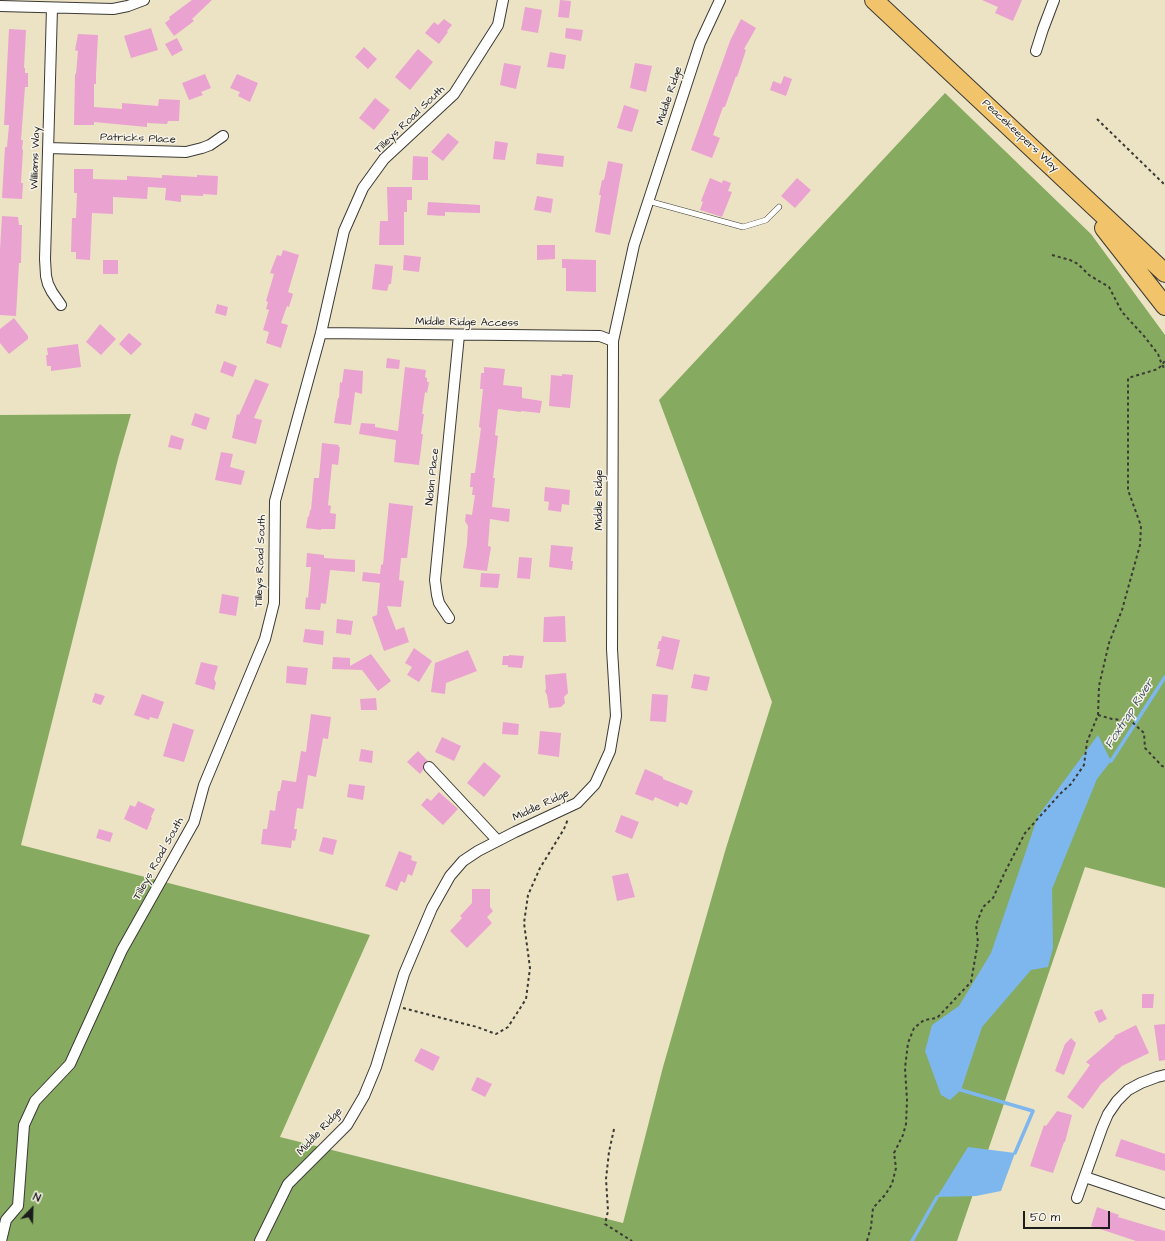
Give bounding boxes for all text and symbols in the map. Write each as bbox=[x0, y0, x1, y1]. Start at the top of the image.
street label: Middle Ridge bbox=[654, 65, 686, 127]
street label: Tilleys Road South bbox=[372, 83, 448, 157]
street label: Peacekeepers Way bbox=[979, 97, 1061, 175]
street label: Williams Way bbox=[28, 126, 44, 190]
street label: Patricks Place bbox=[100, 131, 176, 147]
street label: Middle Ridge Access bbox=[415, 315, 519, 331]
street label: Nolan Place bbox=[423, 448, 443, 506]
street label: Middle Ridge bbox=[593, 470, 607, 530]
street label: Tilleys Road South bbox=[253, 515, 269, 607]
water label: Foxtrap River bbox=[1102, 677, 1158, 751]
street label: Middle Ridge bbox=[511, 787, 571, 825]
street label: Tilleys Road South bbox=[131, 815, 187, 903]
street label: Middle Ridge bbox=[294, 1105, 346, 1159]
north arrow bbox=[12, 1189, 52, 1229]
text: N bbox=[31, 1189, 43, 1206]
scale bar bbox=[1025, 1203, 1112, 1229]
text: 50 m bbox=[1030, 1209, 1060, 1226]

